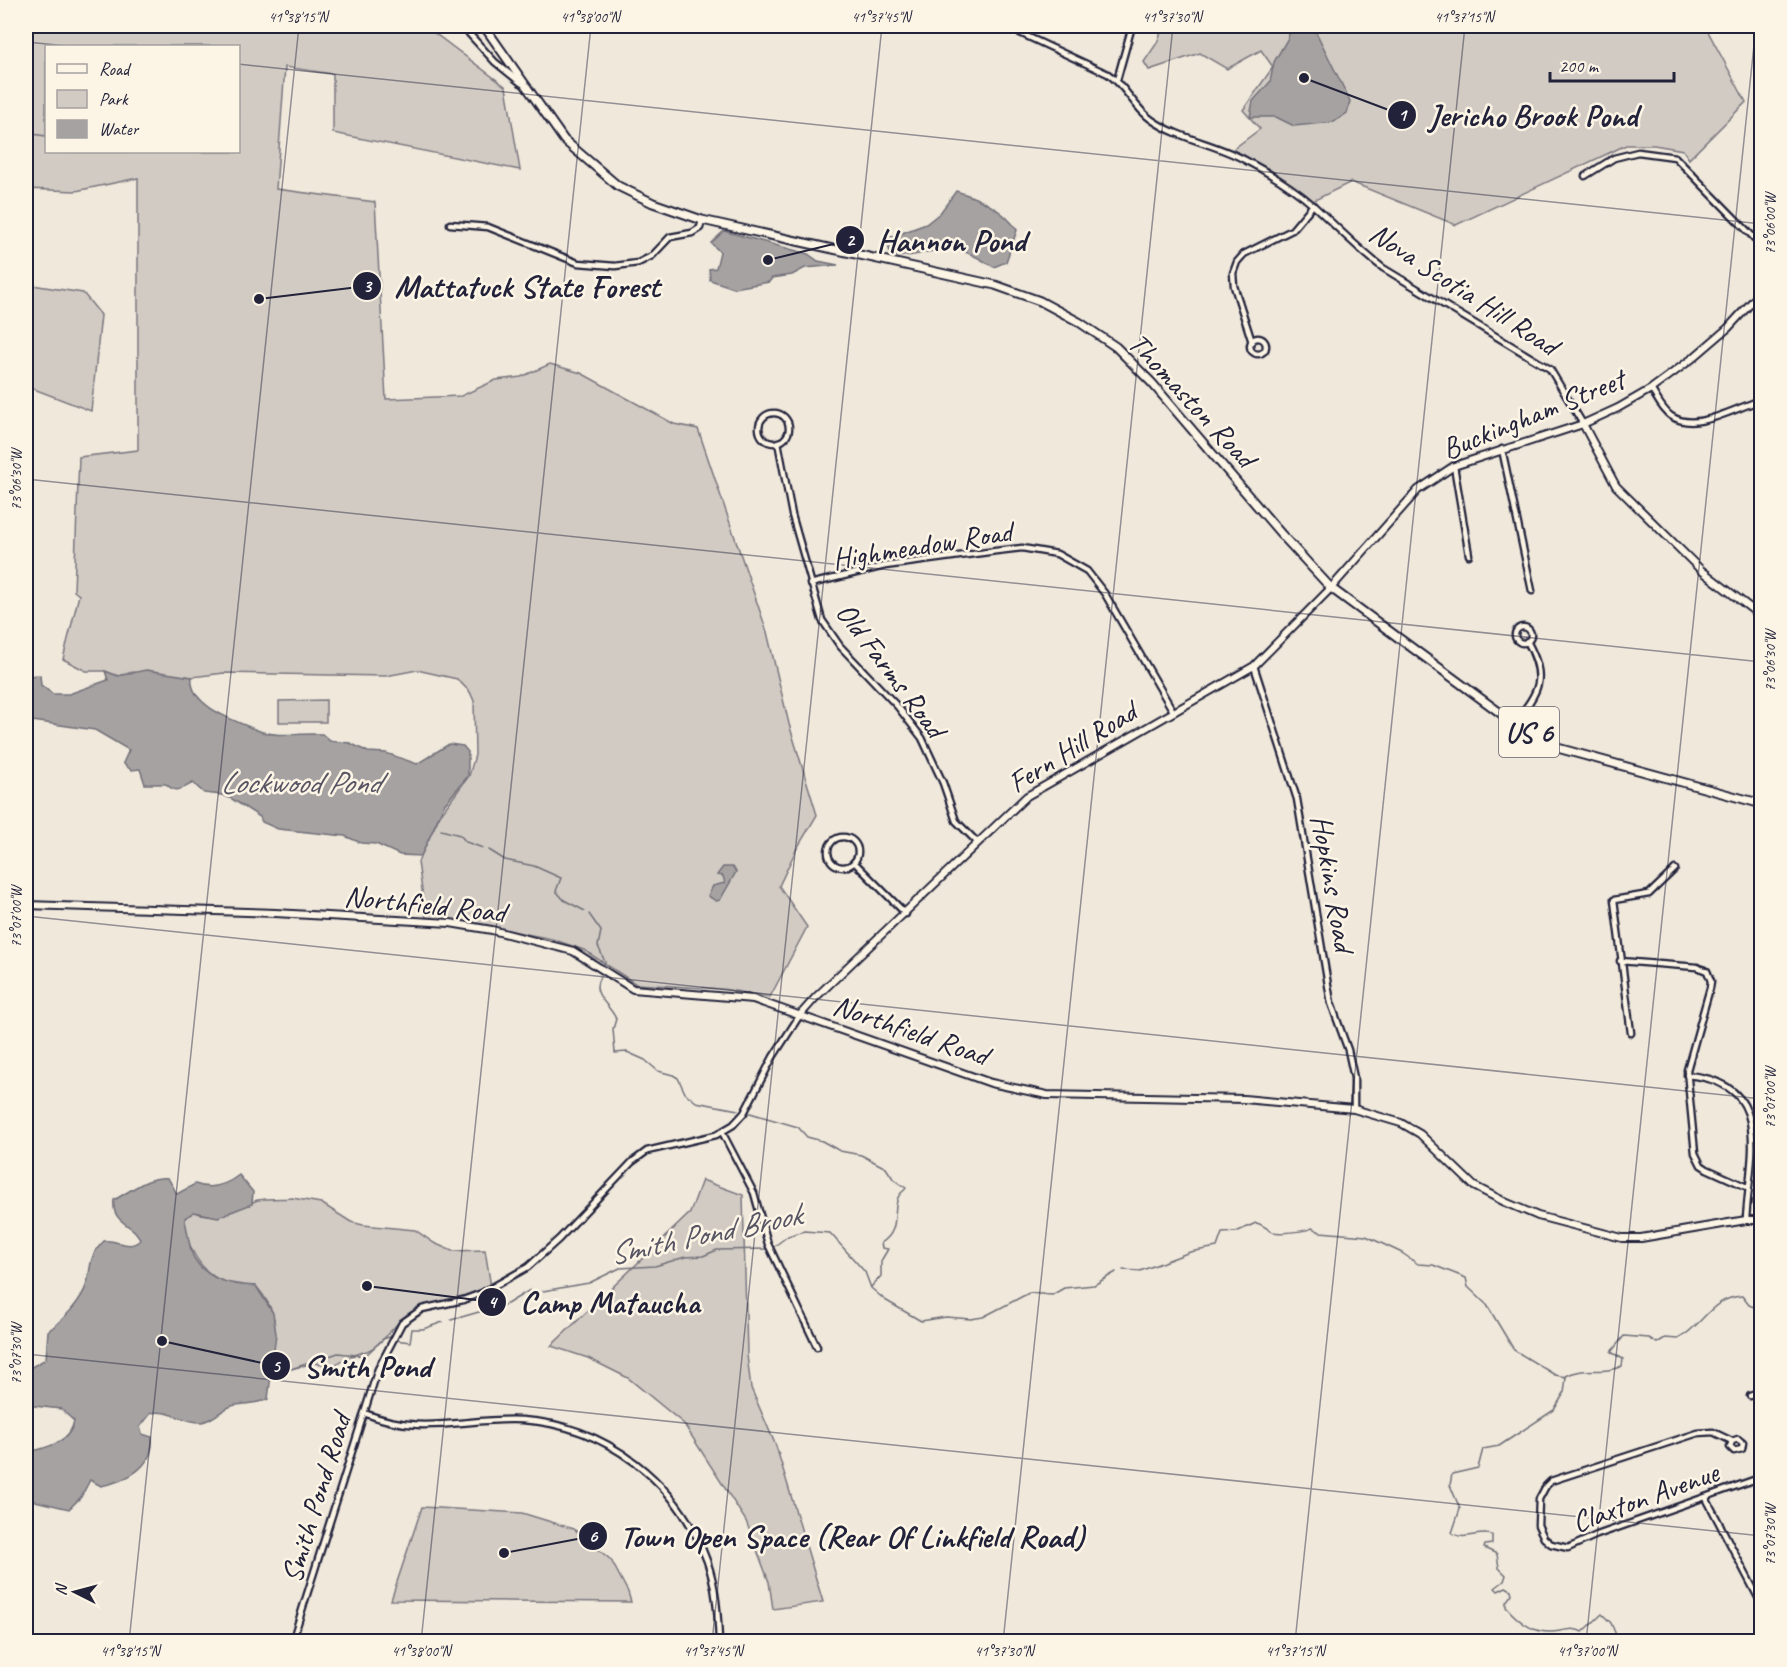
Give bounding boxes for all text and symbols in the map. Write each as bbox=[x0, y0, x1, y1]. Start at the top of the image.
text: 41°38'15"N bbox=[268, 8, 331, 27]
text: 41°38'00"N bbox=[560, 8, 623, 27]
text: 41°37'45"N bbox=[851, 8, 914, 27]
text: 41°37'30"N bbox=[1142, 8, 1205, 27]
text: 41°37'15"N bbox=[1434, 8, 1497, 27]
legend bbox=[45, 45, 240, 153]
scale bar bbox=[1550, 45, 1674, 83]
text: 200 m bbox=[1559, 55, 1600, 77]
text: Road bbox=[99, 58, 132, 80]
text: Park bbox=[99, 88, 129, 110]
callout: Jericho Brook Pond bbox=[1387, 90, 1649, 140]
text: Jericho Brook Pond bbox=[1427, 95, 1642, 136]
text: 1 bbox=[1398, 104, 1408, 126]
text: Water bbox=[99, 118, 140, 140]
text: 73°06'00"W bbox=[1761, 190, 1780, 254]
street label: Nova Scotia Hill Road bbox=[1362, 214, 1569, 367]
callout: Hannon Pond bbox=[835, 215, 1038, 265]
text: Hannon Pond bbox=[876, 220, 1031, 261]
text: 2 bbox=[846, 229, 856, 251]
callout: Mattatuck State Forest bbox=[352, 261, 672, 311]
text: Mattatuck State Forest bbox=[394, 266, 663, 307]
text: 3 bbox=[363, 275, 373, 297]
street label: Thomaston Road bbox=[1120, 325, 1267, 479]
street label: Buckingham Street bbox=[1436, 359, 1634, 468]
text: 73°06'30"W bbox=[7, 446, 26, 510]
street label: Highmeadow Road bbox=[829, 511, 1019, 578]
street label: Old Farms Road bbox=[828, 595, 957, 749]
text: 73°06'30"W bbox=[1761, 627, 1780, 691]
street label: Fern Hill Road bbox=[1001, 690, 1147, 801]
road number: US 6 bbox=[1499, 707, 1559, 757]
water label: Lockwood Pond bbox=[220, 762, 389, 803]
street label: Hopkins Road bbox=[1302, 812, 1364, 958]
street label: Northfield Road bbox=[343, 877, 512, 932]
text: 73°07'00"W bbox=[7, 883, 26, 947]
street label: Northfield Road bbox=[828, 986, 998, 1076]
text: 73°07'00"W bbox=[1761, 1064, 1780, 1128]
water label: Smith Pond Brook bbox=[605, 1193, 810, 1274]
callout: Camp Mataucha bbox=[477, 1277, 713, 1327]
text: Camp Mataucha bbox=[520, 1282, 703, 1323]
text: 4 bbox=[488, 1291, 498, 1313]
text: 73°07'30"W bbox=[7, 1320, 26, 1384]
callout: Smith Pond bbox=[261, 1341, 442, 1391]
text: Smith Pond bbox=[303, 1346, 436, 1387]
text: 5 bbox=[272, 1355, 282, 1377]
street label: Smith Pond Road bbox=[272, 1405, 361, 1587]
street label: Claxton Avenue bbox=[1567, 1452, 1726, 1541]
text: 73°07'30"W bbox=[1761, 1501, 1780, 1565]
callout: Town Open Space (Rear Of Linkfield Road) bbox=[578, 1511, 1096, 1561]
text: Town Open Space (Rear Of Linkfield Road) bbox=[620, 1516, 1087, 1557]
text: 6 bbox=[589, 1525, 599, 1547]
north arrow bbox=[45, 1562, 105, 1622]
text: N bbox=[51, 1581, 72, 1597]
text: 41°38'15"N bbox=[100, 1642, 163, 1661]
text: 41°38'00"N bbox=[391, 1642, 454, 1661]
text: 41°37'45"N bbox=[683, 1642, 746, 1661]
text: 41°37'30"N bbox=[974, 1642, 1037, 1661]
text: 41°37'15"N bbox=[1265, 1642, 1328, 1661]
text: 41°37'00"N bbox=[1557, 1642, 1620, 1661]

